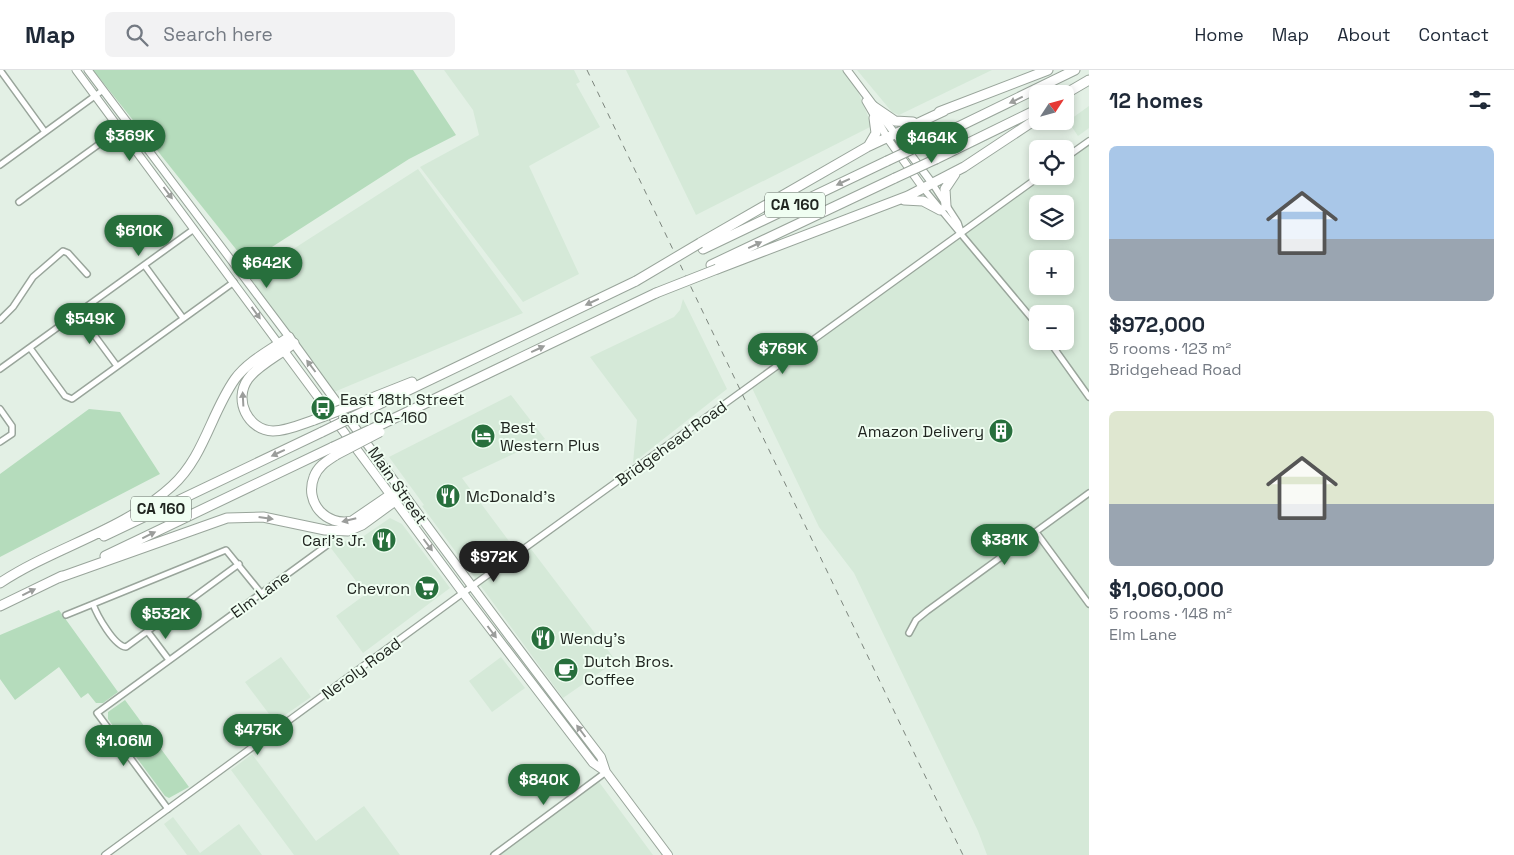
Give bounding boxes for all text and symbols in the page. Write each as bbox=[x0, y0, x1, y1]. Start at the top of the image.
search box bbox=[105, 12, 455, 57]
text: Map bbox=[25, 19, 75, 50]
icon: search bbox=[123, 21, 151, 49]
text: Search here bbox=[163, 22, 273, 47]
text: Home bbox=[1195, 23, 1244, 46]
text: Map bbox=[1272, 23, 1309, 46]
text: About bbox=[1337, 23, 1391, 46]
text: Contact bbox=[1419, 23, 1489, 46]
north arrow bbox=[1029, 85, 1074, 130]
map controls bbox=[1029, 85, 1074, 350]
icon: filters bbox=[1466, 86, 1494, 114]
text: 12 homes bbox=[1109, 87, 1203, 114]
one-way arrow bbox=[1009, 96, 1023, 104]
pin: $369K bbox=[95, 119, 165, 162]
pin: $464K bbox=[897, 122, 967, 164]
text: $369K bbox=[105, 125, 155, 146]
text: $464K bbox=[907, 127, 957, 148]
button: locate bbox=[1029, 140, 1074, 185]
icon: home bbox=[1257, 178, 1347, 268]
one-way arrow bbox=[836, 179, 850, 187]
one-way arrow bbox=[163, 186, 173, 200]
road number: CA 160 bbox=[765, 192, 825, 218]
button: layers bbox=[1029, 195, 1074, 240]
pin: $610K bbox=[104, 214, 174, 257]
text: $610K bbox=[115, 220, 163, 241]
one-way arrow bbox=[748, 240, 762, 248]
pin: $642K bbox=[232, 246, 302, 289]
button: + bbox=[1029, 250, 1074, 295]
text: $642K bbox=[242, 252, 292, 273]
one-way arrow bbox=[585, 298, 599, 306]
pin: $549K bbox=[55, 302, 125, 345]
button: − bbox=[1029, 305, 1074, 350]
one-way arrow bbox=[251, 306, 262, 319]
text: $549K bbox=[65, 308, 115, 329]
text: $972,000 bbox=[1109, 311, 1205, 338]
pin: $769K bbox=[748, 332, 818, 375]
text: $769K bbox=[759, 338, 807, 359]
text: 5 rooms · 123 m² bbox=[1109, 338, 1231, 359]
one-way arrow bbox=[531, 345, 545, 353]
one-way arrow bbox=[306, 359, 316, 373]
text: Bridgehead Road bbox=[1109, 359, 1242, 380]
place label: East 18th Street and CA-160 bbox=[340, 389, 465, 428]
one-way arrow bbox=[238, 391, 246, 407]
bus stop icon: East 18th Street and CA-160 bbox=[310, 395, 336, 421]
street label: Bridgehead Road bbox=[612, 396, 731, 491]
place label: Best Western Plus bbox=[500, 417, 600, 456]
building icon: Amazon Delivery bbox=[988, 418, 1014, 444]
place label: Amazon Delivery bbox=[858, 421, 984, 442]
hotel icon: Best Western Plus bbox=[470, 423, 496, 449]
street label: Main Street bbox=[363, 442, 432, 528]
icon: home bbox=[1257, 443, 1347, 533]
one-way arrow bbox=[271, 449, 285, 457]
restaurant icon: McDonald's bbox=[435, 483, 461, 509]
place label: McDonald's bbox=[466, 486, 556, 507]
road number: CA 160 bbox=[131, 496, 191, 522]
one-way arrow bbox=[258, 514, 274, 522]
one-way arrow bbox=[342, 516, 357, 524]
pin: $381K bbox=[970, 524, 1040, 566]
restaurant icon: Carl's Jr. bbox=[371, 527, 397, 553]
text: $381K bbox=[982, 529, 1028, 550]
one-way arrow bbox=[142, 530, 156, 538]
place label: Carl's Jr. bbox=[302, 530, 366, 551]
one-way arrow bbox=[422, 538, 433, 551]
pin: $972K bbox=[459, 540, 529, 583]
text: $972K bbox=[470, 546, 518, 567]
street label: Elm Lane bbox=[227, 566, 294, 623]
supermarket icon: Chevron bbox=[414, 575, 440, 601]
text: $1,060,000 bbox=[1109, 576, 1224, 603]
place label: Chevron bbox=[347, 578, 410, 599]
one-way arrow bbox=[22, 588, 36, 596]
pin: $532K bbox=[131, 598, 201, 640]
text: $532K bbox=[142, 603, 190, 624]
text: 5 rooms · 148 m² bbox=[1109, 603, 1232, 624]
text: Elm Lane bbox=[1109, 624, 1177, 645]
one-way arrow bbox=[487, 625, 498, 638]
restaurant icon: Wendy's bbox=[530, 625, 556, 651]
place label: Wendy's bbox=[560, 628, 626, 649]
street label: Neroly Road bbox=[318, 633, 405, 704]
place label: Dutch Bros. Coffee bbox=[584, 651, 674, 690]
cafe icon: Dutch Bros. Coffee bbox=[553, 657, 579, 683]
pin: $475K bbox=[223, 714, 293, 756]
text: $475K bbox=[234, 719, 282, 740]
pin: $1.06M bbox=[83, 724, 165, 767]
one-way arrow bbox=[575, 725, 586, 738]
text: $1.06M bbox=[96, 730, 152, 751]
pin: $840K bbox=[509, 764, 579, 806]
text: $840K bbox=[519, 769, 569, 790]

